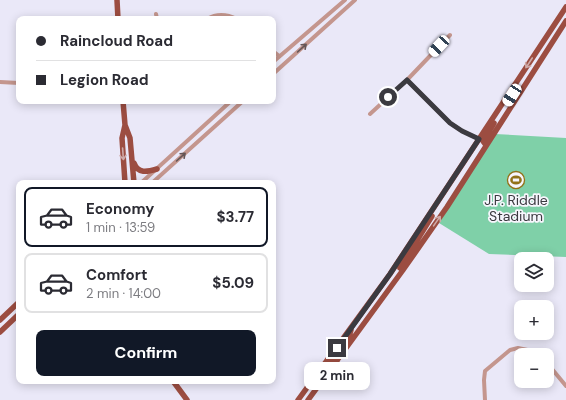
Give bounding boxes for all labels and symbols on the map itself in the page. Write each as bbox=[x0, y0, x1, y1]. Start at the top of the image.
car bbox=[426, 33, 452, 59]
one-way arrow bbox=[297, 43, 307, 52]
one-way arrow bbox=[525, 57, 533, 68]
car bbox=[500, 82, 524, 108]
route start bbox=[379, 88, 397, 106]
one-way arrow bbox=[120, 147, 127, 160]
one-way arrow bbox=[176, 152, 186, 162]
sports icon: J.P. Riddle Stadium bbox=[506, 170, 526, 190]
place label: J.P. Riddle Stadium bbox=[484, 191, 548, 225]
one-way arrow bbox=[433, 215, 441, 226]
route end bbox=[328, 339, 346, 357]
callout: 2 min bbox=[304, 362, 370, 390]

